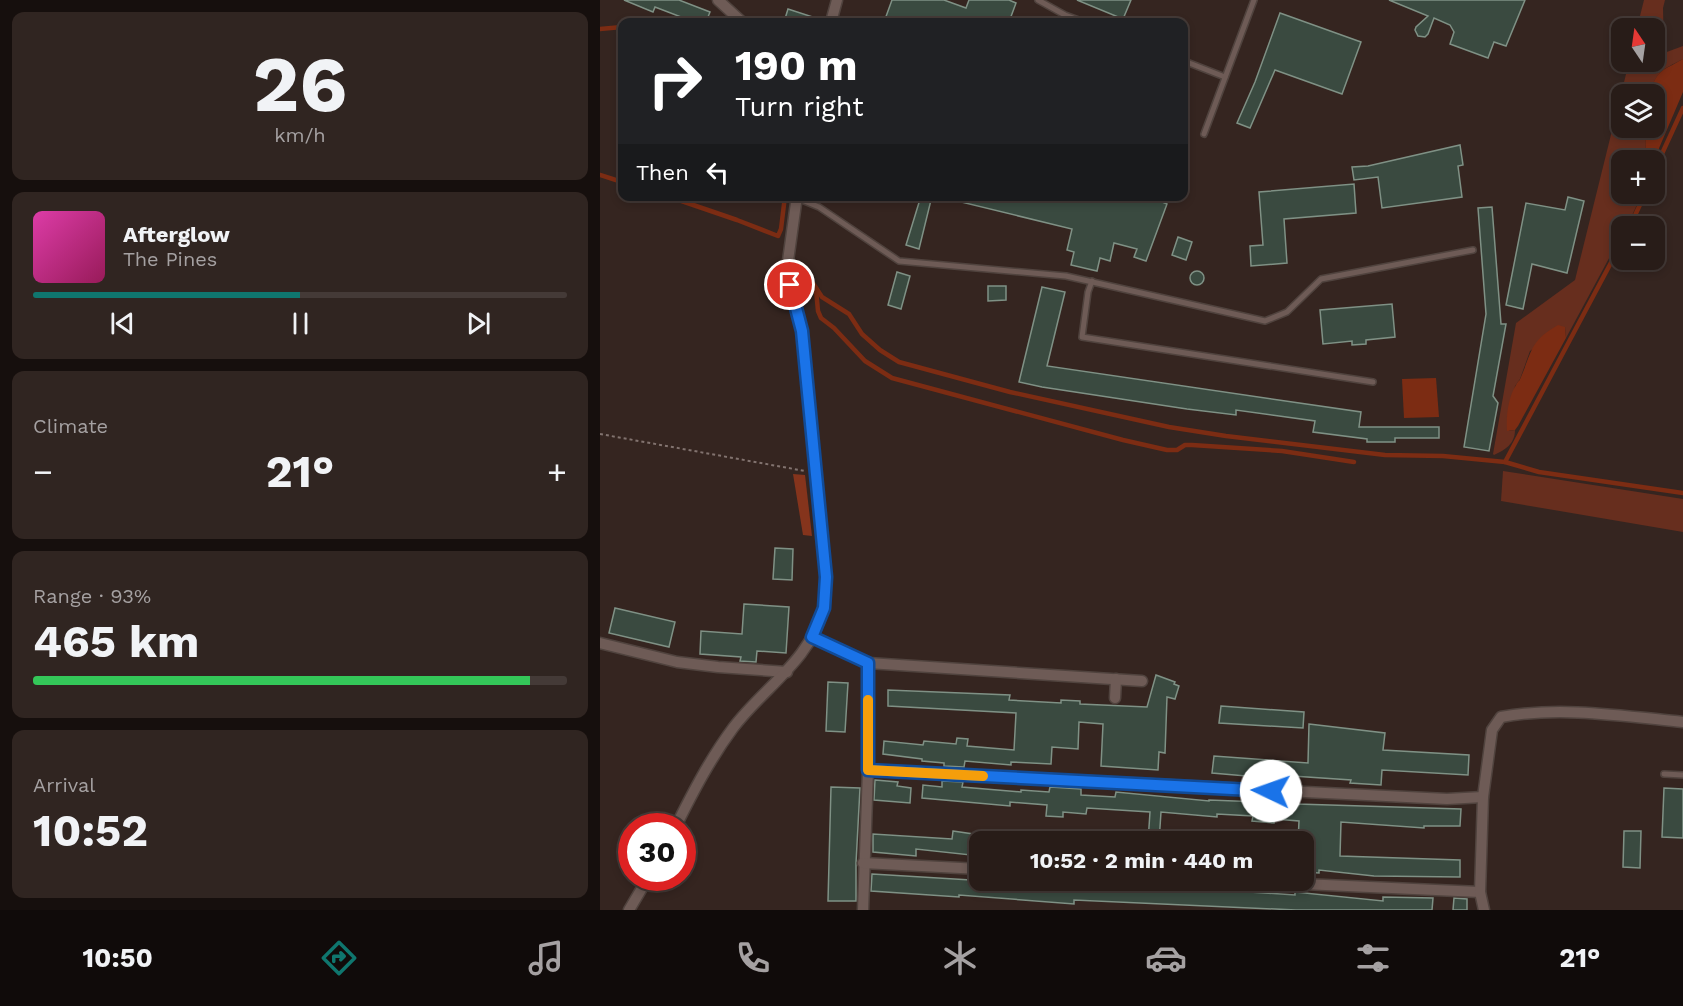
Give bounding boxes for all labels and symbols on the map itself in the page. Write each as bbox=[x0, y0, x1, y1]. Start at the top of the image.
north arrow bbox=[1611, 18, 1665, 72]
pin bbox=[764, 259, 815, 310]
position arrow bbox=[1239, 759, 1303, 823]
speed limit sign: 30 bbox=[618, 813, 696, 891]

